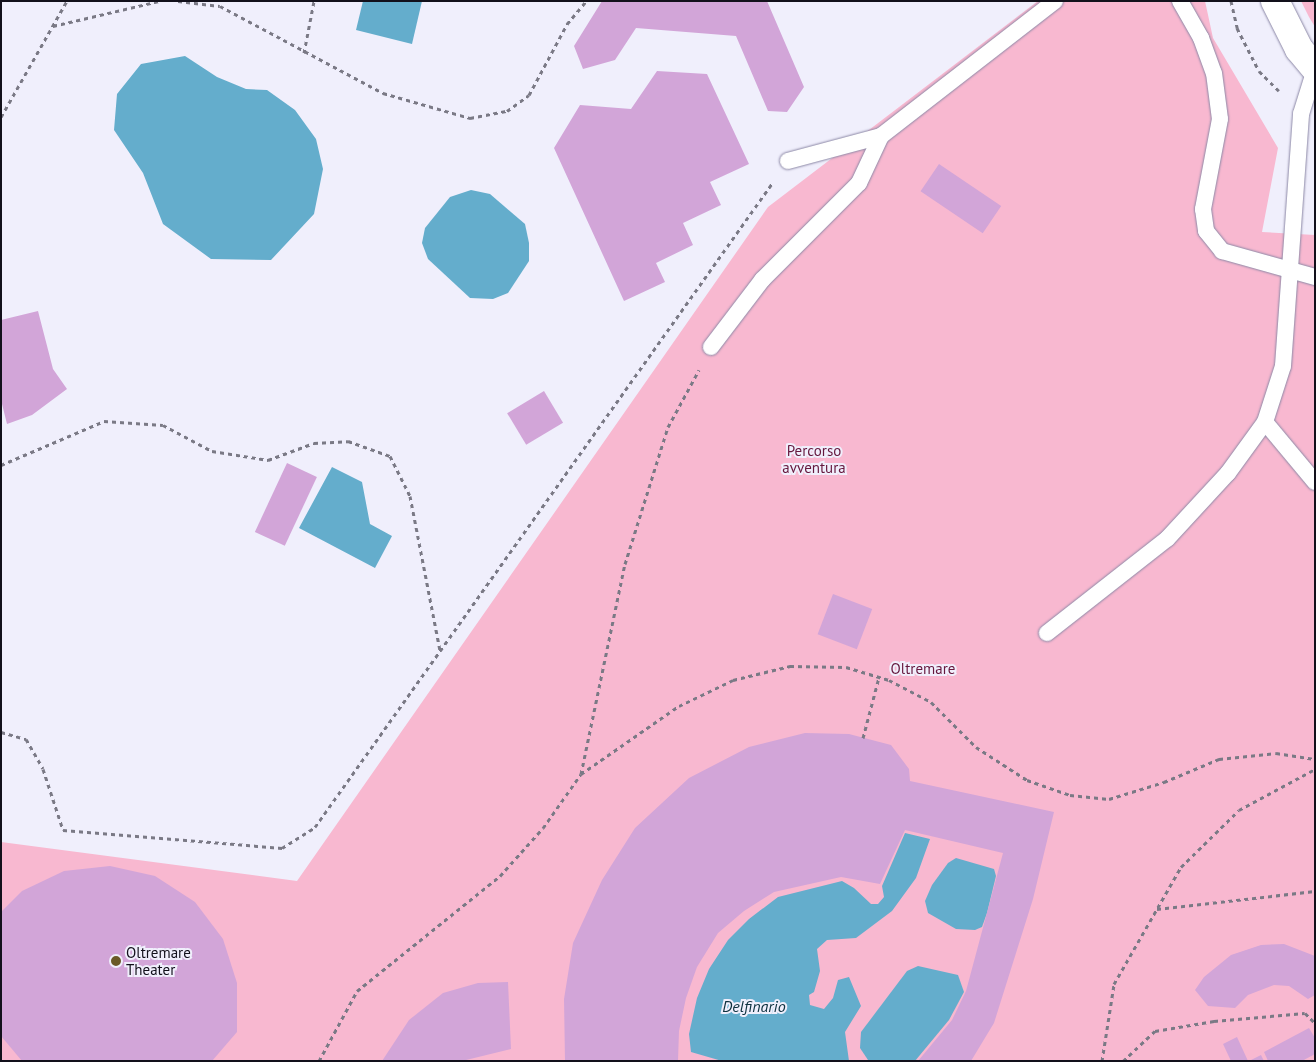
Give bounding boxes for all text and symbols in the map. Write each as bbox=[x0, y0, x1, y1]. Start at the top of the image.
park label: Percorso avventura bbox=[782, 441, 846, 476]
park label: Oltremare bbox=[891, 660, 955, 678]
place label: Oltremare Theater bbox=[126, 943, 191, 978]
marker: Oltremare Theater bbox=[110, 955, 122, 967]
water label: Delfinario bbox=[722, 996, 786, 1016]

